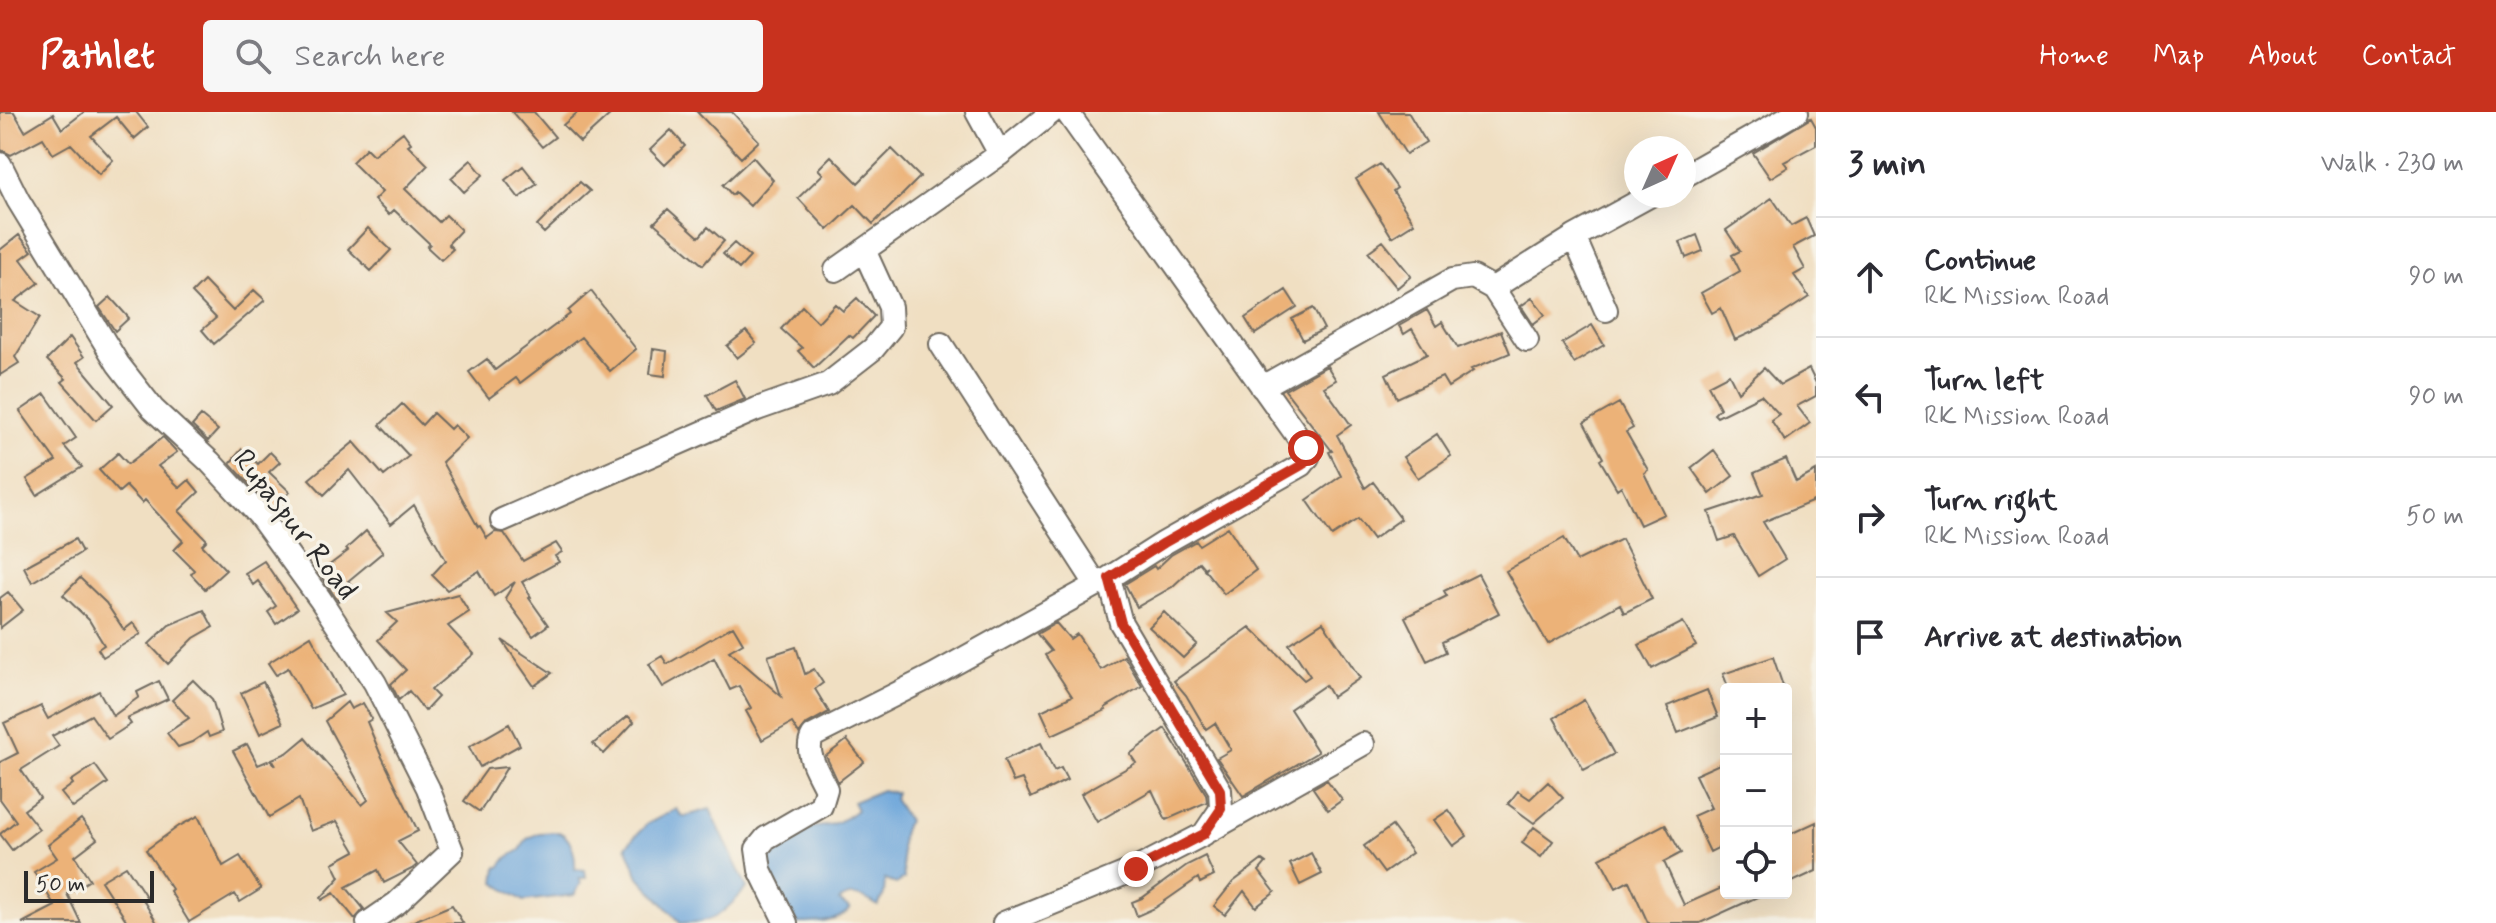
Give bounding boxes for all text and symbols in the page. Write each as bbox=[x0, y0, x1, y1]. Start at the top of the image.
search box bbox=[203, 20, 763, 92]
text: Pathlet bbox=[40, 32, 155, 81]
icon: search bbox=[231, 34, 275, 78]
text: Search here bbox=[295, 37, 446, 76]
text: Home bbox=[2039, 38, 2109, 75]
text: Map bbox=[2153, 38, 2204, 75]
text: About bbox=[2248, 38, 2317, 75]
text: Contact bbox=[2361, 38, 2456, 75]
north arrow bbox=[1624, 136, 1696, 208]
text: 3 min bbox=[1848, 142, 1926, 187]
text: Walk · 230 m bbox=[2321, 147, 2464, 181]
text: Continue bbox=[1924, 241, 2036, 280]
icon: ahead bbox=[1848, 255, 1892, 299]
text: 90 m bbox=[2409, 260, 2464, 294]
text: RK Mission Road bbox=[1924, 280, 2109, 314]
text: Turn left bbox=[1924, 361, 2044, 400]
icon: left bbox=[1848, 375, 1892, 419]
text: 90 m bbox=[2409, 380, 2464, 414]
text: RK Mission Road bbox=[1924, 400, 2109, 434]
route start bbox=[1288, 430, 1324, 466]
street label: Rupaspur Road bbox=[224, 441, 366, 608]
text: Turn right bbox=[1924, 481, 2057, 520]
icon: right bbox=[1848, 495, 1892, 539]
text: 50 m bbox=[2406, 500, 2464, 534]
text: RK Mission Road bbox=[1924, 520, 2109, 554]
icon: arrive bbox=[1848, 615, 1892, 659]
text: Arrive at destination bbox=[1924, 618, 2182, 657]
map controls bbox=[1720, 683, 1792, 899]
button: + bbox=[1720, 683, 1792, 755]
button: − bbox=[1720, 755, 1792, 827]
button: locate bbox=[1720, 827, 1792, 899]
route end bbox=[1118, 851, 1154, 887]
scale bar bbox=[24, 867, 154, 903]
text: 50 m bbox=[36, 871, 85, 899]

